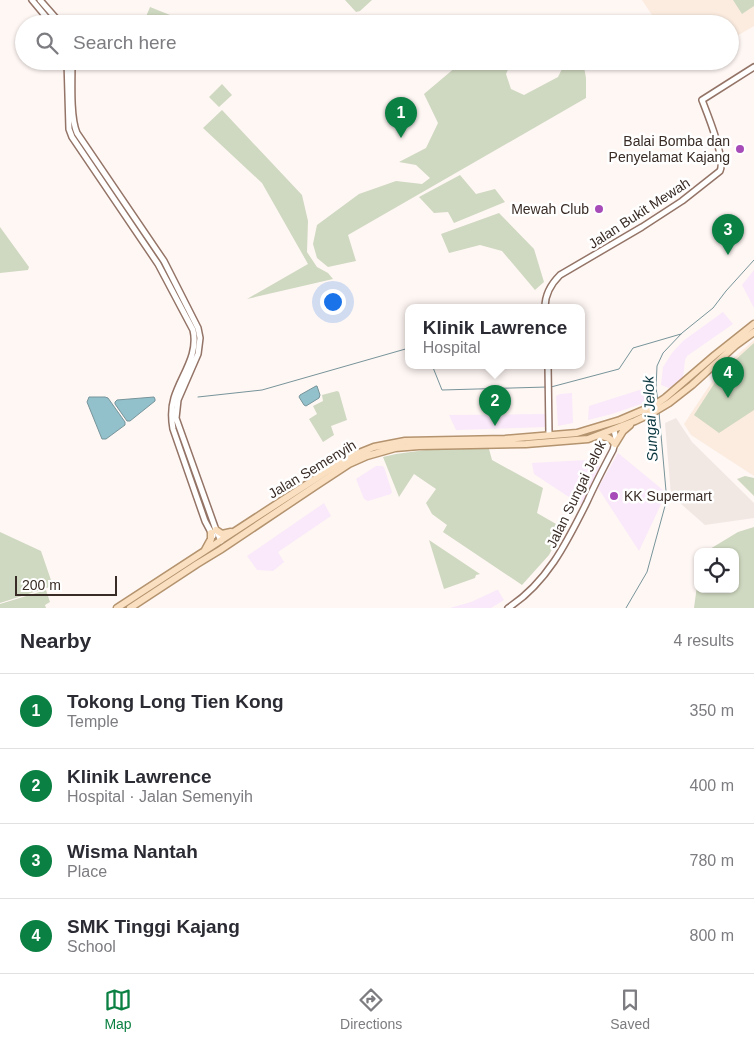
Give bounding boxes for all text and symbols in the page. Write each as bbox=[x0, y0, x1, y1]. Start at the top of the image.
search box bbox=[15, 15, 739, 70]
icon: search bbox=[33, 29, 61, 57]
text: Search here bbox=[73, 32, 177, 53]
pin: 1 bbox=[385, 97, 417, 138]
place label: Balai Bomba dan Penyelamat Kajang bbox=[609, 133, 730, 165]
marker: Balai Bomba dan Penyelamat Kajang bbox=[734, 143, 746, 155]
street label: Jalan Bukit Mewah bbox=[585, 174, 693, 252]
place label: Mewah Club bbox=[511, 201, 589, 217]
marker: Mewah Club bbox=[593, 203, 605, 215]
pin: 3 bbox=[712, 214, 744, 255]
your location bbox=[320, 289, 346, 315]
popup bbox=[405, 304, 585, 369]
text: Klinik Lawrence bbox=[423, 317, 567, 338]
text: Hospital bbox=[423, 339, 480, 356]
pin: 4 bbox=[712, 357, 744, 398]
water label: Sungai Jelok bbox=[639, 374, 661, 462]
pin: 2 bbox=[479, 385, 511, 426]
street label: Jalan Semenyih bbox=[265, 436, 359, 502]
street label: Jalan Sungai Jelok bbox=[543, 437, 609, 550]
place label: KK Supermart bbox=[624, 488, 712, 504]
marker: KK Supermart bbox=[608, 490, 620, 502]
map controls bbox=[694, 548, 739, 593]
button: locate bbox=[694, 548, 739, 593]
scale bar bbox=[15, 573, 118, 596]
text: 200 m bbox=[22, 577, 61, 593]
text: Nearby bbox=[20, 629, 91, 652]
text: 4 results bbox=[674, 632, 734, 649]
text: Tokong Long Tien Kong bbox=[67, 691, 284, 712]
text: 1 bbox=[32, 702, 40, 719]
text: 350 m bbox=[690, 702, 734, 719]
text: Temple bbox=[67, 713, 119, 730]
text: Klinik Lawrence bbox=[67, 766, 212, 787]
text: 2 bbox=[32, 777, 40, 794]
text: 400 m bbox=[690, 777, 734, 794]
text: Hospital · Jalan Semenyih bbox=[67, 788, 253, 805]
text: Wisma Nantah bbox=[67, 841, 198, 862]
text: 3 bbox=[32, 852, 40, 869]
text: 780 m bbox=[690, 852, 734, 869]
text: Place bbox=[67, 863, 107, 880]
text: SMK Tinggi Kajang bbox=[67, 916, 240, 937]
text: 4 bbox=[32, 927, 40, 944]
text: 800 m bbox=[690, 927, 734, 944]
text: School bbox=[67, 938, 116, 955]
tab: Map bbox=[104, 986, 132, 1032]
tab: Directions bbox=[340, 986, 402, 1032]
tab: Saved bbox=[610, 986, 650, 1032]

